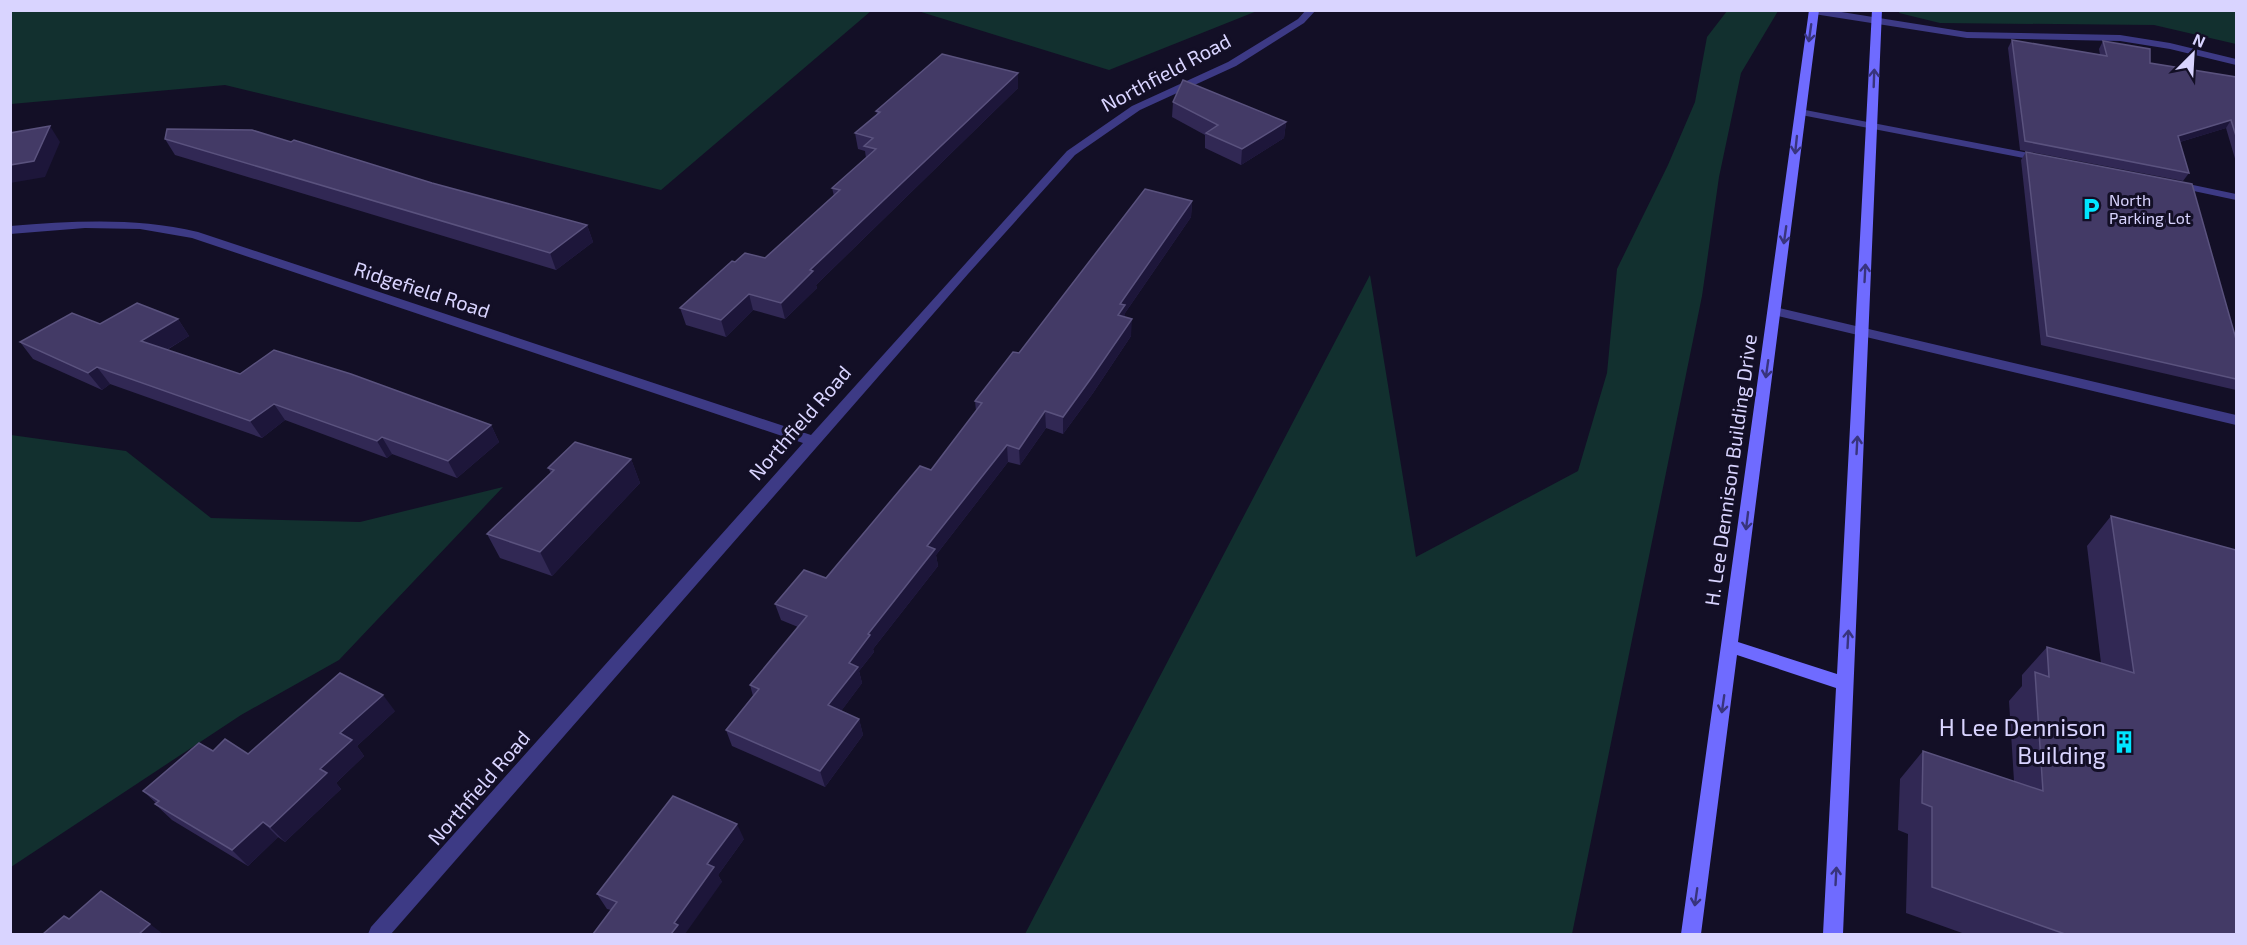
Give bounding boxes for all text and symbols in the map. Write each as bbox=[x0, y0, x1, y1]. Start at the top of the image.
one-way arrow bbox=[1805, 22, 1816, 42]
north arrow bbox=[2163, 24, 2223, 84]
street label: Northfield Road bbox=[1097, 28, 1235, 116]
text: N bbox=[2190, 29, 2208, 51]
one-way arrow bbox=[1869, 69, 1880, 89]
one-way arrow bbox=[1790, 134, 1801, 154]
place label: North Parking Lot bbox=[2109, 190, 2191, 227]
parking icon: North Parking Lot bbox=[2078, 196, 2104, 222]
one-way arrow bbox=[1779, 225, 1790, 245]
street label: Ridgefield Road bbox=[351, 256, 493, 322]
one-way arrow bbox=[1859, 264, 1870, 284]
street label: H. Lee Dennison Building Drive bbox=[1699, 332, 1761, 607]
one-way arrow bbox=[1761, 358, 1772, 378]
street label: Northfield Road bbox=[743, 360, 855, 484]
one-way arrow bbox=[1851, 435, 1862, 455]
one-way arrow bbox=[1741, 510, 1752, 530]
one-way arrow bbox=[1842, 630, 1853, 650]
one-way arrow bbox=[1717, 693, 1728, 713]
place label: H Lee Dennison Building bbox=[1939, 712, 2106, 769]
street label: Northfield Road bbox=[422, 725, 534, 849]
building icon: H Lee Dennison Building bbox=[2111, 729, 2137, 755]
one-way arrow bbox=[1830, 867, 1841, 887]
one-way arrow bbox=[1691, 886, 1702, 906]

